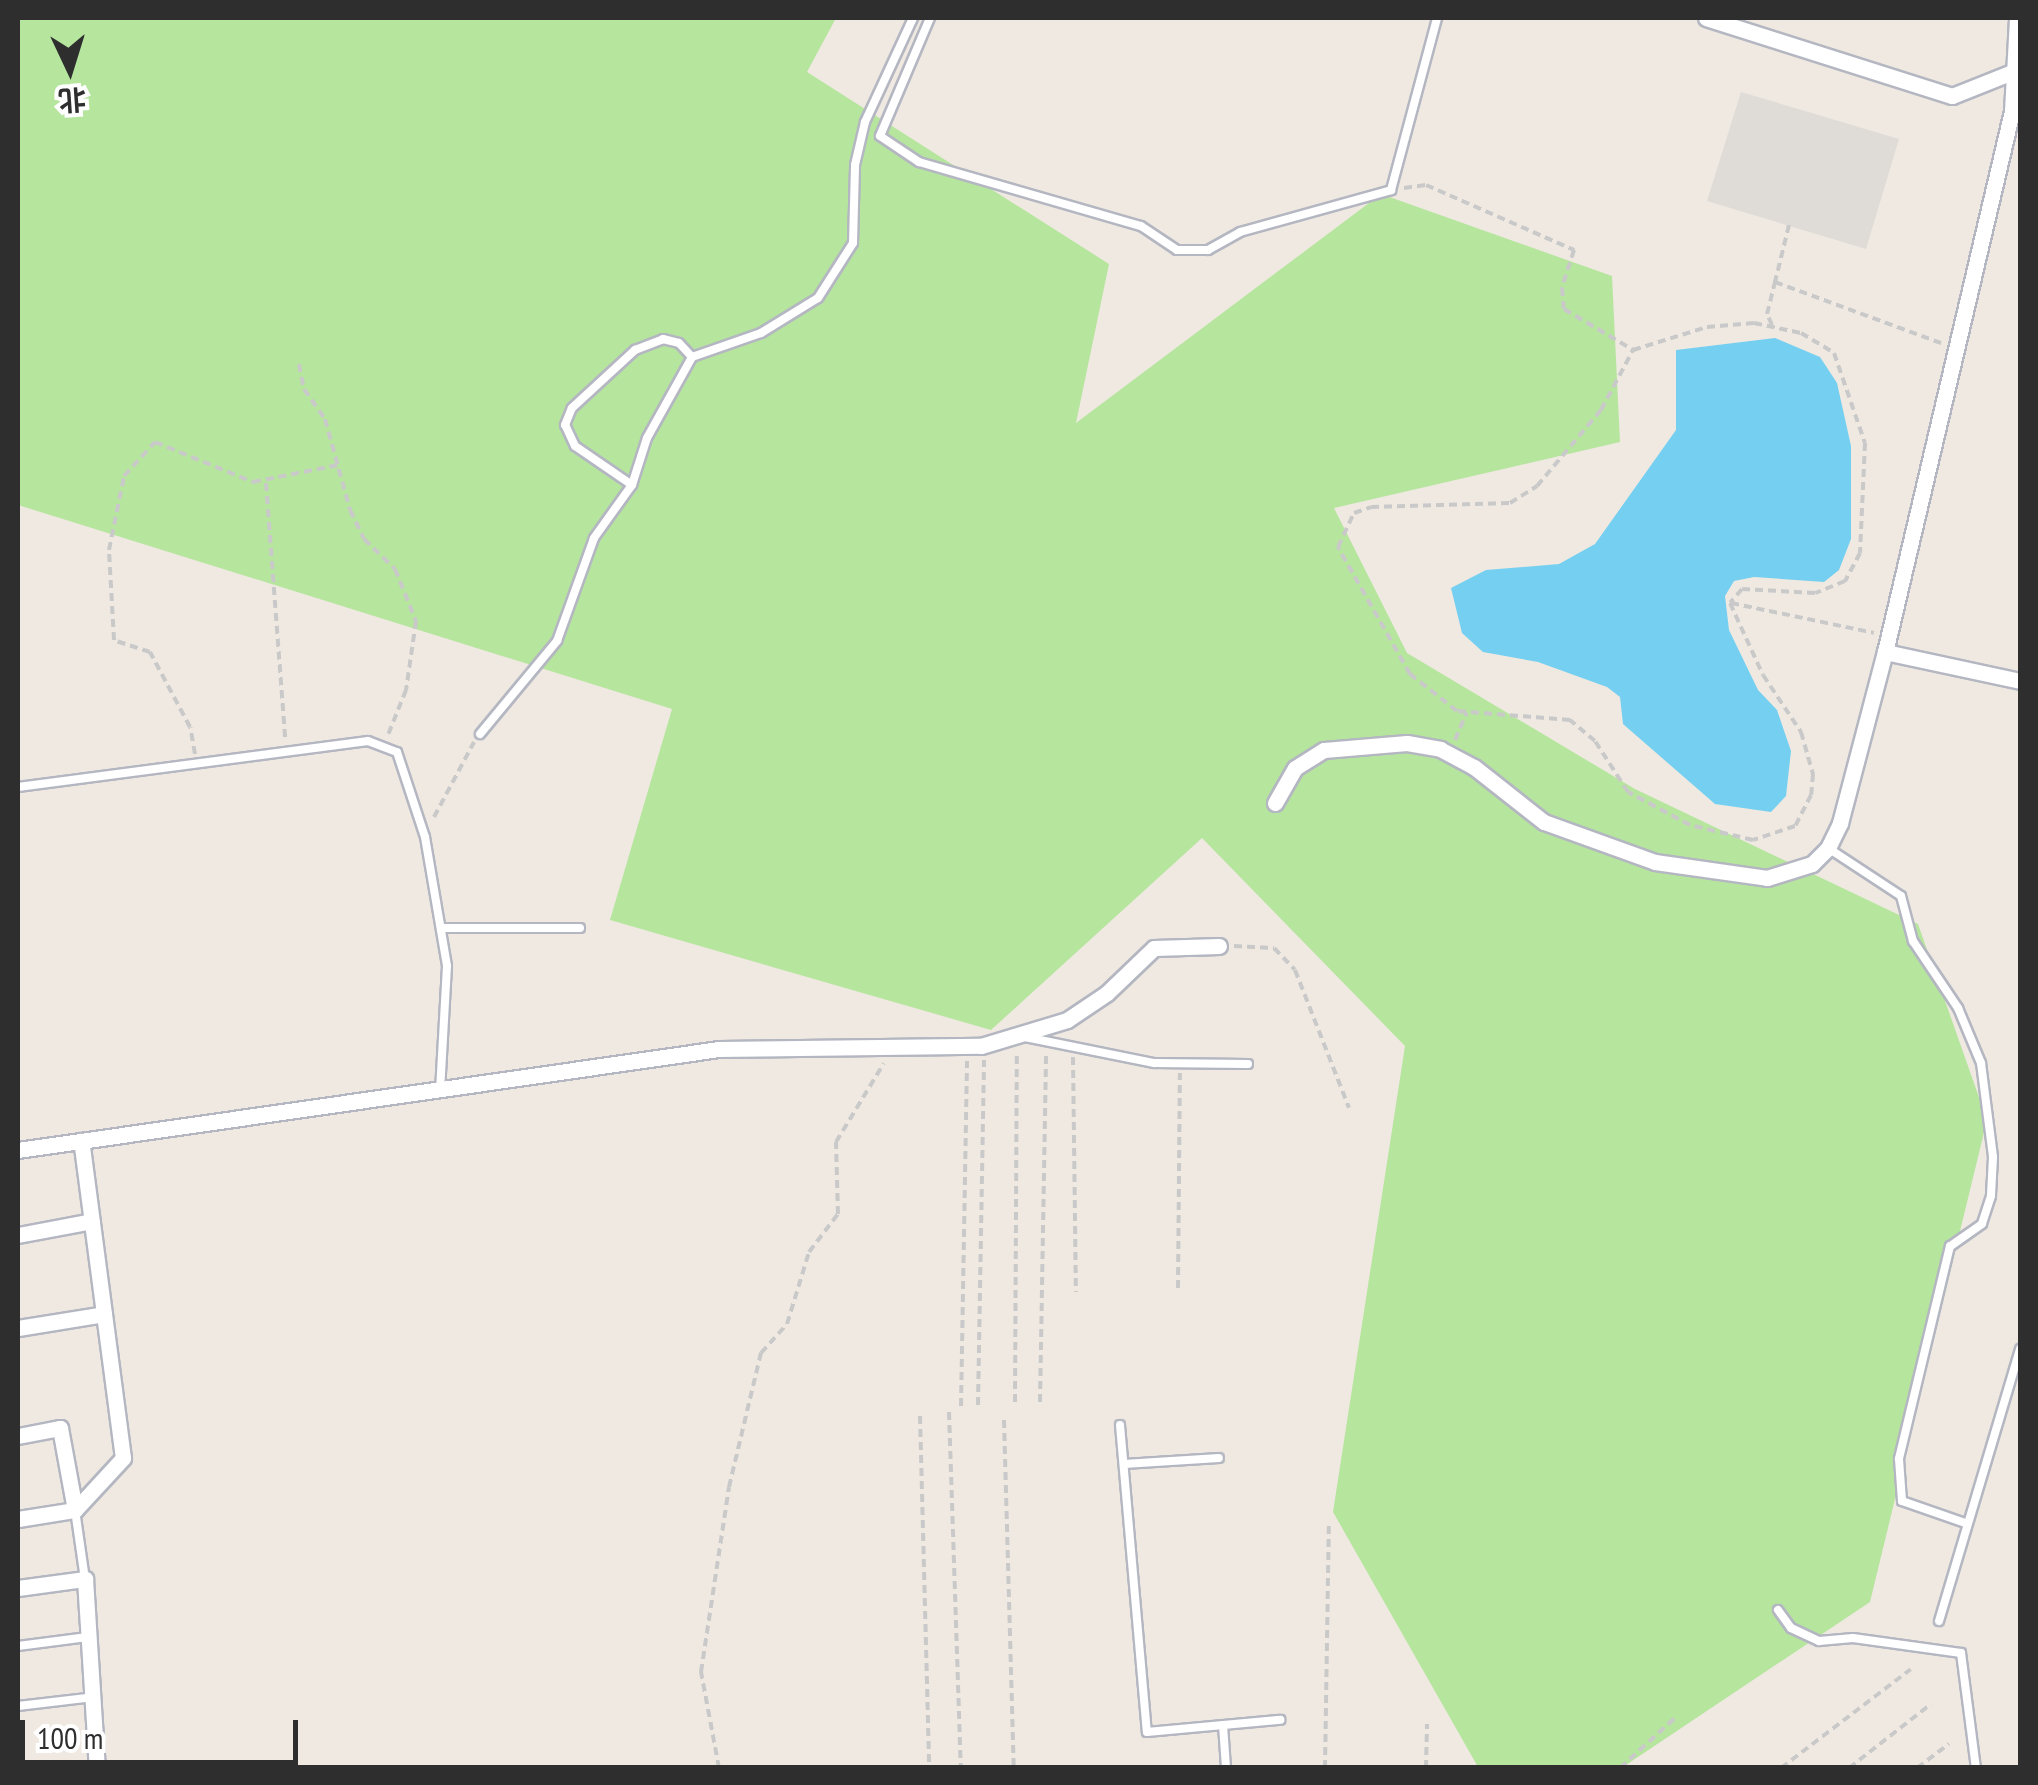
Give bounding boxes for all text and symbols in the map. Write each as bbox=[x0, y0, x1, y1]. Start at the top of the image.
north arrow bbox=[20, 20, 120, 120]
text: 北 bbox=[57, 81, 87, 120]
scale bar bbox=[25, 1700, 302, 1762]
text: 100 m bbox=[37, 1718, 103, 1757]

